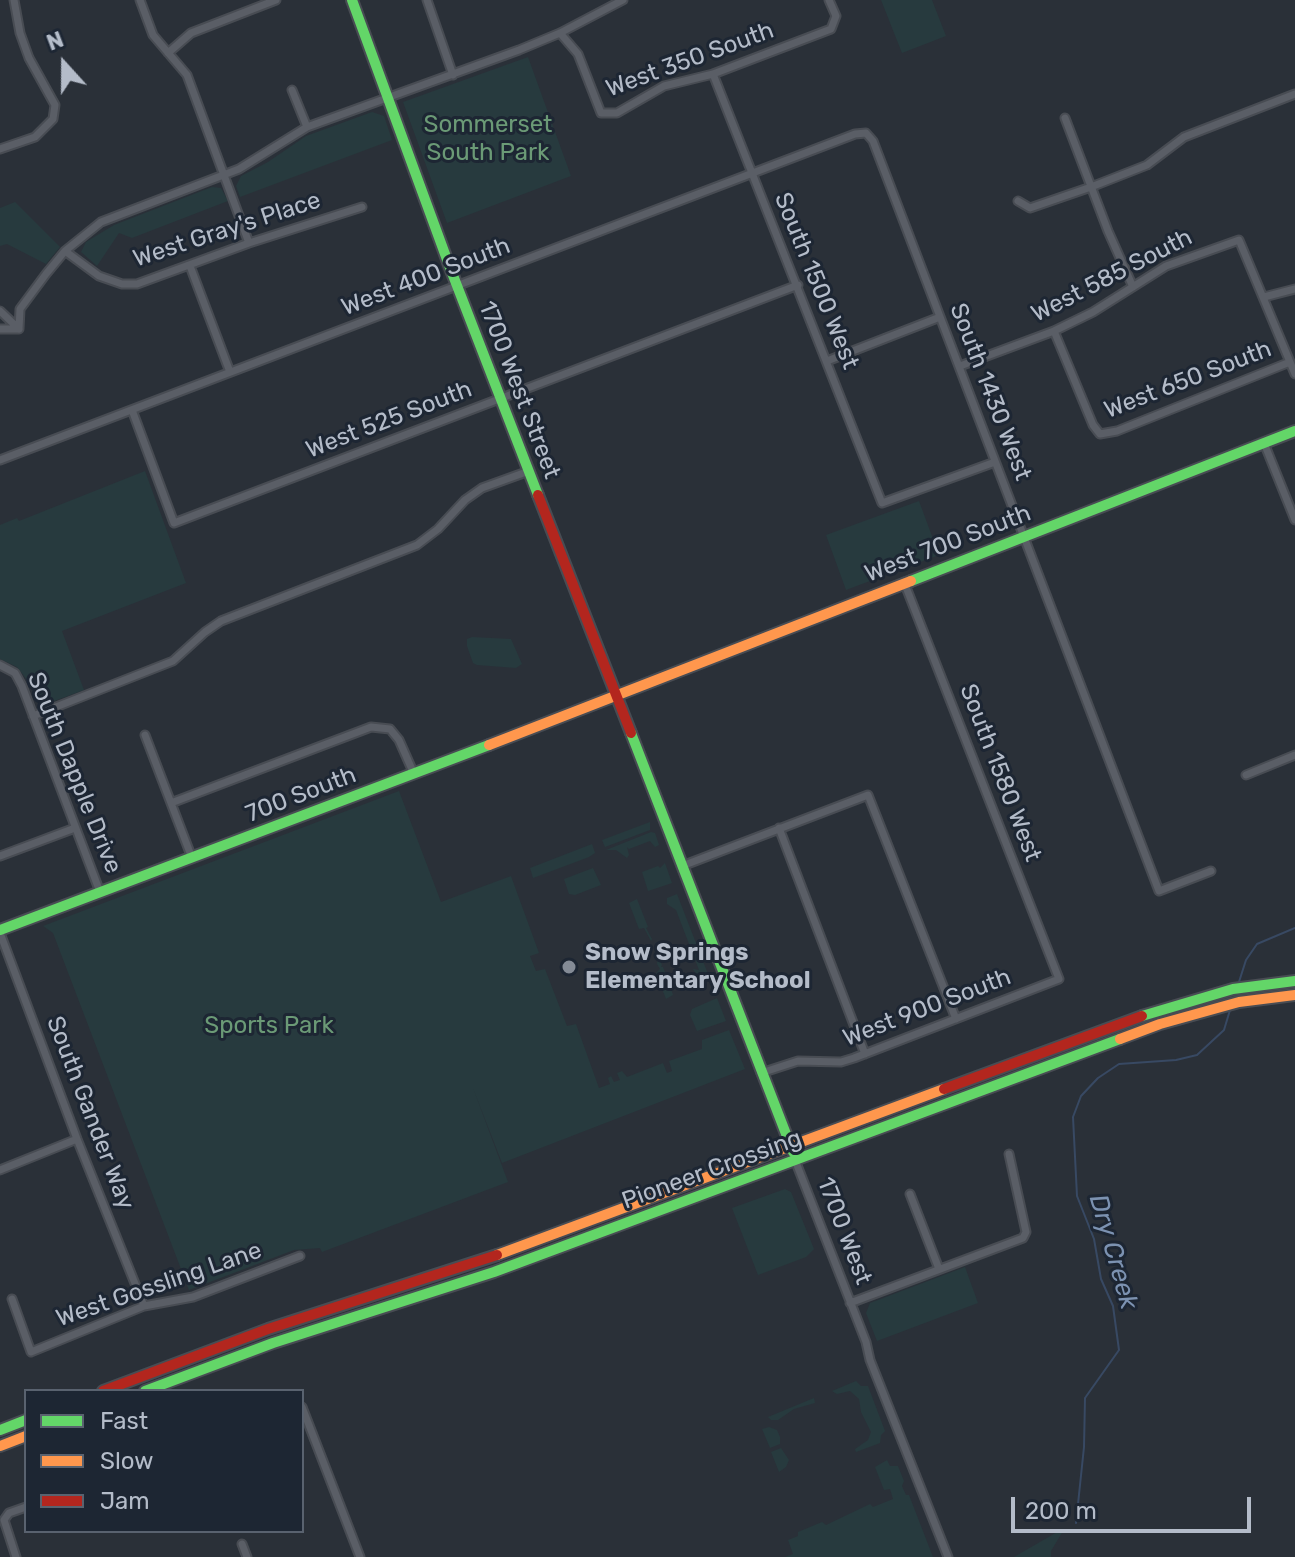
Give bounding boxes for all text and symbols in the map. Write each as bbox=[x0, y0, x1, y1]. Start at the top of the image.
street label: West 350 South bbox=[602, 16, 778, 104]
north arrow bbox=[24, 24, 104, 104]
text: N bbox=[43, 26, 67, 57]
park label: Sommerset South Park bbox=[424, 111, 552, 167]
street label: West Gray's Place bbox=[130, 186, 324, 274]
street label: South 1500 West bbox=[767, 189, 865, 373]
street label: West 585 South bbox=[1027, 223, 1197, 329]
street label: West 400 South bbox=[338, 232, 514, 322]
street label: 1700 West Street bbox=[472, 297, 566, 483]
street label: South 1430 West bbox=[943, 299, 1037, 485]
street label: West 650 South bbox=[1100, 335, 1276, 425]
street label: West 525 South bbox=[302, 375, 476, 465]
street label: West 700 South bbox=[861, 499, 1035, 589]
street label: South Dapple Drive bbox=[21, 668, 127, 878]
street label: South 1580 West bbox=[953, 680, 1047, 866]
street label: 700 South bbox=[242, 761, 360, 829]
place label: Snow Springs Elementary School bbox=[585, 939, 811, 995]
marker: Snow Springs Elementary School bbox=[560, 958, 578, 976]
street label: West 900 South bbox=[839, 963, 1015, 1053]
street label: South Gander Way bbox=[40, 1012, 140, 1214]
park label: Sports Park bbox=[204, 1012, 334, 1040]
street label: Pioneer Crossing bbox=[618, 1124, 806, 1216]
street label: 1700 West bbox=[810, 1173, 878, 1289]
water label: Dry Creek bbox=[1082, 1191, 1144, 1313]
street label: West Gossling Lane bbox=[52, 1236, 266, 1334]
legend bbox=[24, 1389, 304, 1533]
text: Fast bbox=[100, 1407, 148, 1435]
text: Slow bbox=[100, 1447, 153, 1475]
scale bar bbox=[1015, 1481, 1255, 1531]
text: Jam bbox=[100, 1487, 150, 1515]
text: 200 m bbox=[1025, 1497, 1097, 1525]

